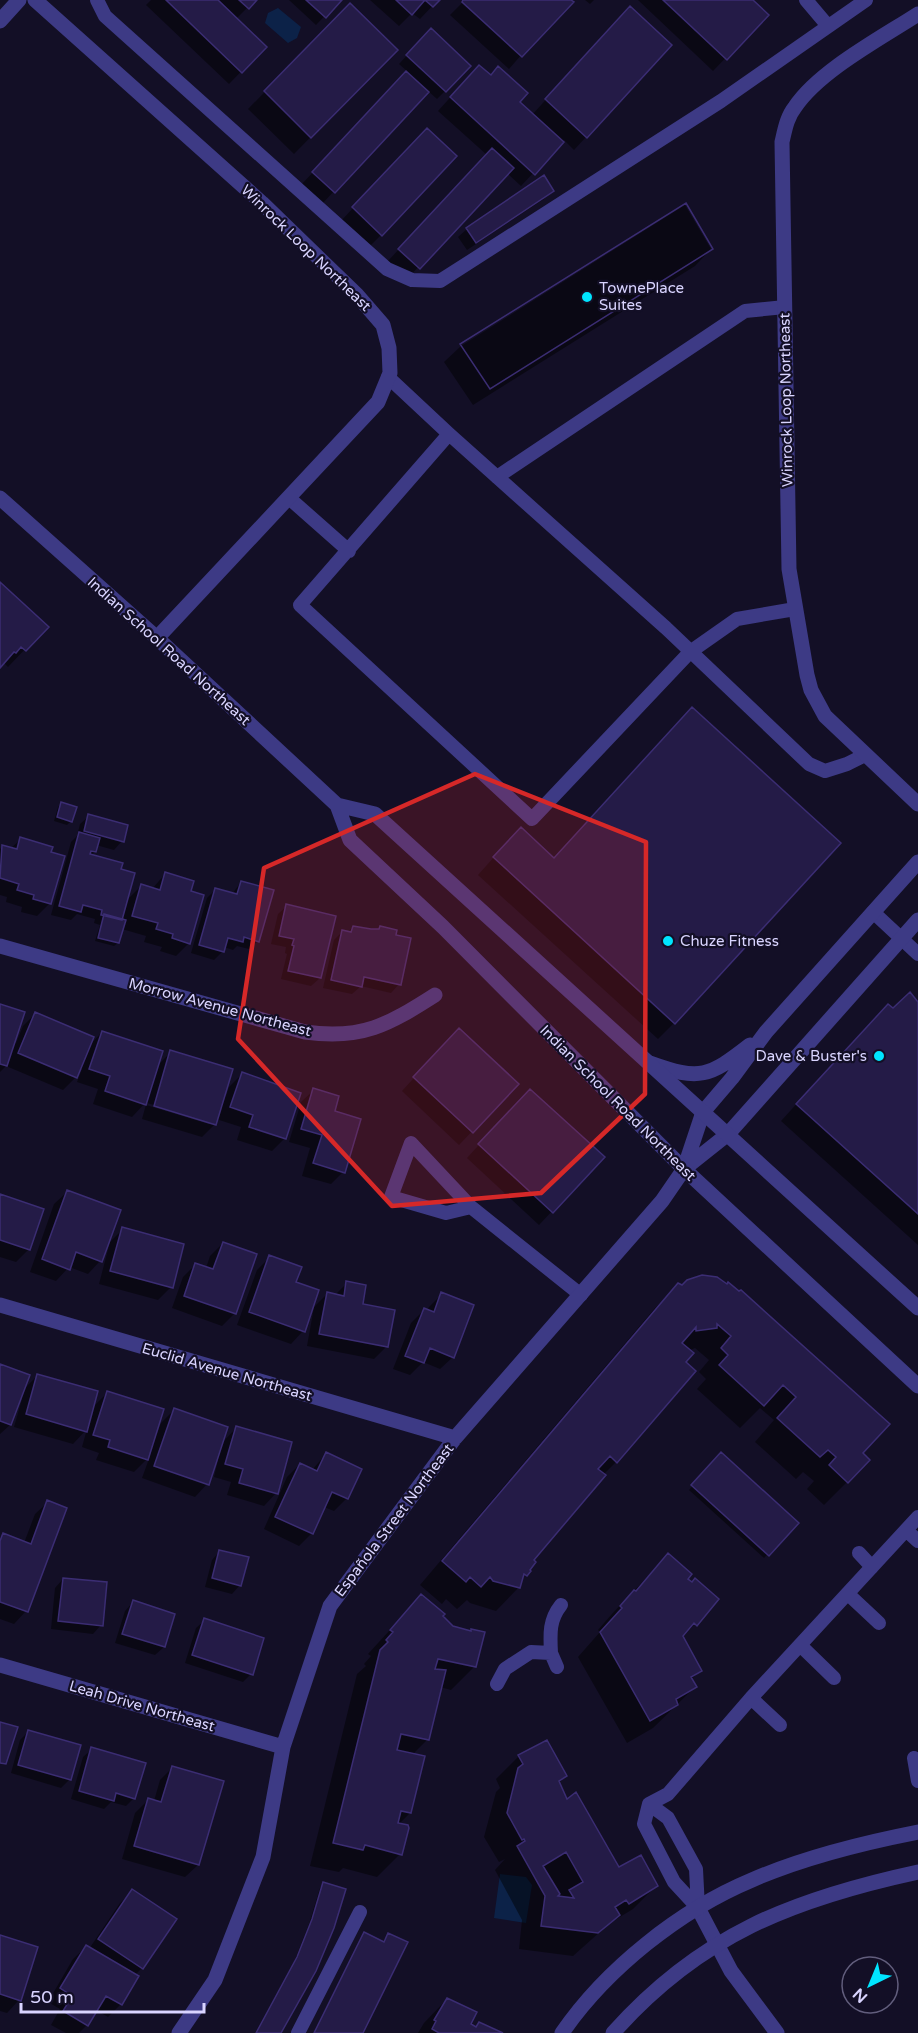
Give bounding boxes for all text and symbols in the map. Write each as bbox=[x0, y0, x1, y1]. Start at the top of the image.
street label: Winrock Loop Northeast bbox=[237, 181, 375, 315]
place label: TownePlace Suites bbox=[599, 279, 684, 314]
marker: TownePlace Suites bbox=[580, 290, 594, 304]
street label: Winrock Loop Northeast bbox=[775, 312, 797, 487]
street label: Indian School Road Northeast bbox=[84, 573, 254, 729]
place label: Chuze Fitness bbox=[680, 932, 779, 950]
marker: Chuze Fitness bbox=[661, 934, 675, 948]
street label: Morrow Avenue Northeast bbox=[127, 974, 314, 1040]
street label: Indian School Road Northeast bbox=[536, 1021, 700, 1185]
place label: Dave & Buster's bbox=[756, 1047, 867, 1065]
marker: Dave & Buster's bbox=[872, 1049, 886, 1063]
street label: Euclid Avenue Northeast bbox=[140, 1339, 314, 1405]
street label: Española Street Northeast bbox=[331, 1440, 458, 1600]
street label: Leah Drive Northeast bbox=[67, 1677, 217, 1736]
north arrow bbox=[840, 1955, 900, 2015]
scale bar bbox=[21, 1976, 204, 2014]
text: N bbox=[849, 1984, 872, 2007]
text: 50 m bbox=[30, 1986, 74, 2008]

